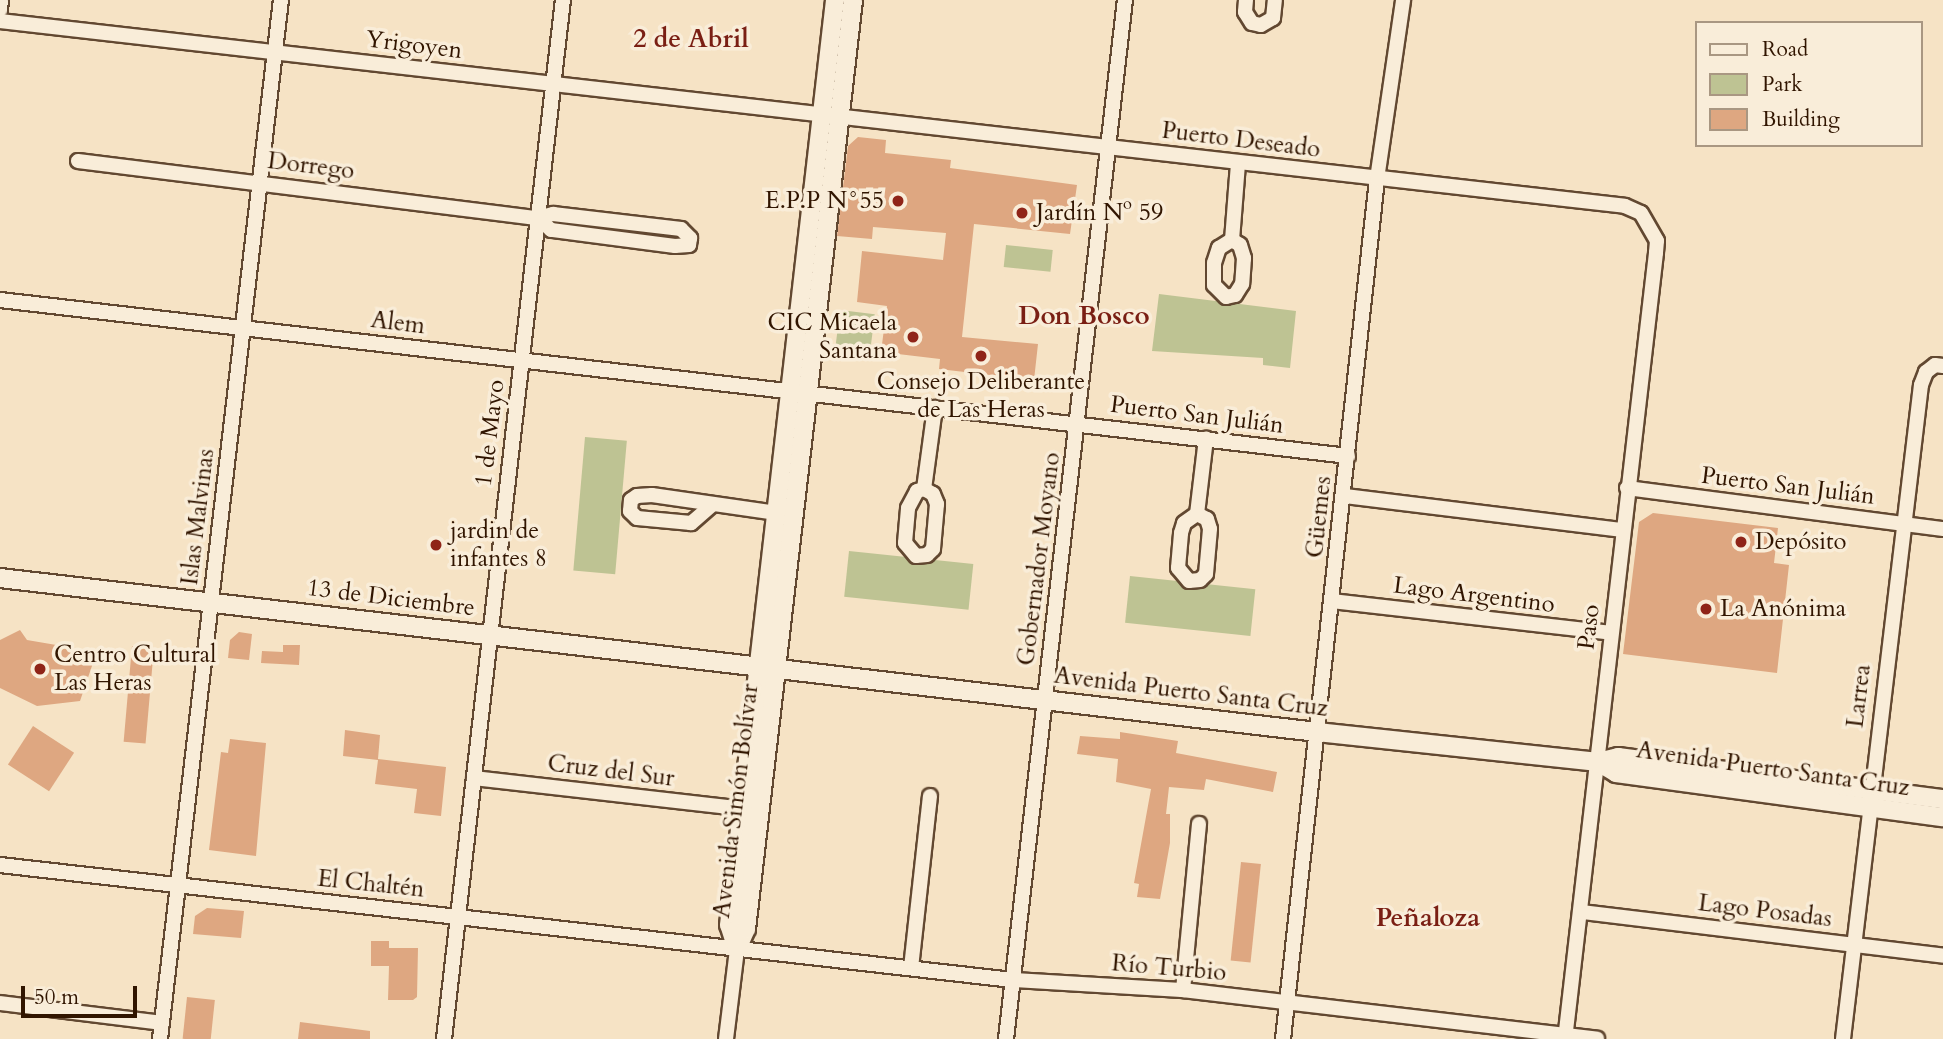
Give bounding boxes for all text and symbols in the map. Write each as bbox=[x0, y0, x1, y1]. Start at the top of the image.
legend bbox=[1694, 21, 1922, 147]
district label: 2 de Abril bbox=[633, 23, 749, 55]
street label: Yrigoyen bbox=[364, 25, 464, 65]
text: Road bbox=[1762, 35, 1808, 64]
text: Park bbox=[1762, 70, 1802, 99]
text: Building bbox=[1762, 105, 1840, 134]
street label: Puerto Deseado bbox=[1160, 116, 1322, 164]
street label: Dorrego bbox=[266, 146, 356, 186]
place label: E.P.P N°55 bbox=[765, 187, 884, 215]
marker: E.P.P N°55 bbox=[890, 193, 906, 209]
place label: Jardín Nº 59 bbox=[1036, 199, 1163, 227]
marker: Jardín Nº 59 bbox=[1014, 205, 1030, 221]
district label: Don Bosco bbox=[1018, 300, 1150, 332]
street label: Alem bbox=[369, 305, 427, 341]
place label: CIC Micaela Santana bbox=[768, 309, 897, 365]
marker: CIC Micaela Santana bbox=[903, 327, 923, 347]
marker: Consejo Deliberante de Las Heras bbox=[973, 348, 989, 364]
place label: Consejo Deliberante de Las Heras bbox=[877, 368, 1085, 424]
street label: 1 de Mayo bbox=[469, 378, 511, 488]
street label: Puerto San Julián bbox=[1109, 390, 1285, 440]
street label: Islas Malvinas bbox=[175, 447, 221, 587]
street label: Gobernador Moyano bbox=[1012, 451, 1066, 667]
street label: Puerto San Julián bbox=[1700, 461, 1876, 511]
street label: Güemes bbox=[1300, 475, 1338, 559]
place label: jardin de infantes 8 bbox=[450, 517, 547, 573]
place label: Depósito bbox=[1755, 528, 1846, 556]
marker: Depósito bbox=[1733, 534, 1749, 550]
marker: jardin de infantes 8 bbox=[428, 537, 444, 553]
street label: Lago Argentino bbox=[1392, 571, 1556, 619]
street label: 13 de Diciembre bbox=[305, 573, 477, 623]
place label: La Anónima bbox=[1720, 595, 1846, 623]
marker: La Anónima bbox=[1698, 601, 1714, 617]
street label: Paso bbox=[1572, 603, 1606, 651]
place label: Centro Cultural Las Heras bbox=[54, 641, 216, 697]
marker: Centro Cultural Las Heras bbox=[32, 661, 48, 677]
street label: Avenida Puerto Santa Cruz bbox=[1053, 661, 1329, 723]
street label: Larrea bbox=[1841, 663, 1877, 729]
street label: Avenida Simón Bolívar bbox=[707, 682, 765, 920]
street label: Avenida Puerto Santa Cruz bbox=[1635, 736, 1911, 802]
street label: Cruz del Sur bbox=[546, 749, 676, 793]
street label: El Chaltén bbox=[316, 864, 426, 904]
street label: Lago Posadas bbox=[1696, 889, 1834, 933]
district label: Peñaloza bbox=[1376, 902, 1480, 934]
street label: Río Turbio bbox=[1111, 949, 1227, 987]
scale bar bbox=[24, 972, 140, 1016]
text: 50 m bbox=[34, 983, 79, 1012]

